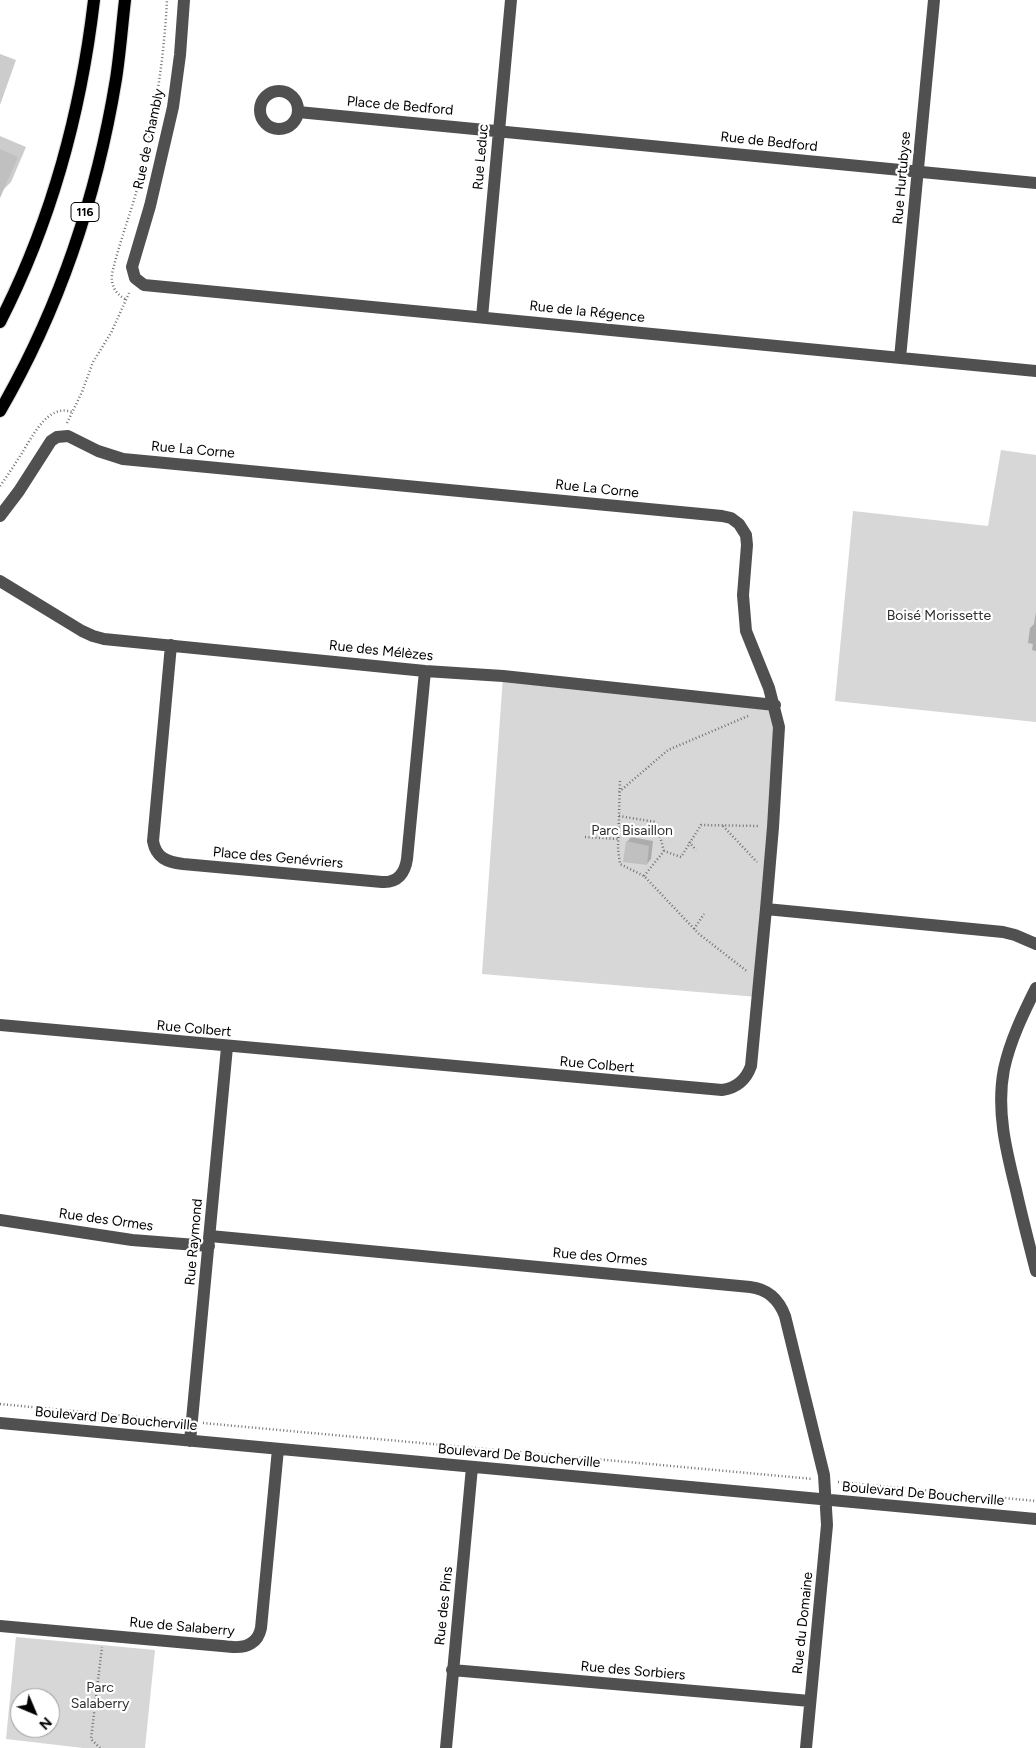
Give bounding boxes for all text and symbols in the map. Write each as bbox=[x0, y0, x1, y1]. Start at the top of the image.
street label: Rue de Chambly bbox=[130, 87, 168, 191]
street label: Place de Bedford bbox=[346, 93, 454, 119]
street label: Rue Leduc bbox=[470, 123, 492, 191]
street label: Rue de Bedford bbox=[720, 129, 818, 155]
street label: Rue Hurtubyse bbox=[890, 131, 914, 225]
road number: 116 bbox=[71, 202, 99, 222]
street label: Rue de la Régence bbox=[528, 298, 646, 326]
street label: Rue La Corne bbox=[150, 438, 236, 462]
street label: Rue La Corne bbox=[554, 476, 640, 502]
park label: Boisé Morissette bbox=[887, 608, 991, 624]
street label: Rue des Mélèzes bbox=[328, 637, 434, 665]
park label: Parc Bisaillon bbox=[591, 823, 673, 839]
street label: Place des Genévriers bbox=[212, 844, 344, 872]
street label: Rue Colbert bbox=[156, 1017, 232, 1041]
street label: Rue Colbert bbox=[559, 1053, 635, 1077]
street label: Rue Raymond bbox=[182, 1198, 206, 1286]
street label: Rue des Ormes bbox=[58, 1205, 154, 1235]
street label: Rue des Ormes bbox=[552, 1244, 648, 1270]
street label: Boulevard De Boucherville bbox=[34, 1404, 198, 1434]
street label: Boulevard De Boucherville bbox=[437, 1441, 601, 1471]
street label: Boulevard De Boucherville bbox=[841, 1479, 1005, 1509]
street label: Rue des Pins bbox=[432, 1566, 456, 1646]
street label: Rue du Domaine bbox=[789, 1571, 817, 1675]
street label: Rue de Salaberry bbox=[129, 1614, 235, 1640]
street label: Rue des Sorbiers bbox=[580, 1658, 686, 1684]
park label: Parc Salaberry bbox=[71, 1680, 129, 1712]
north arrow bbox=[10, 1688, 60, 1738]
text: N bbox=[35, 1713, 55, 1733]

